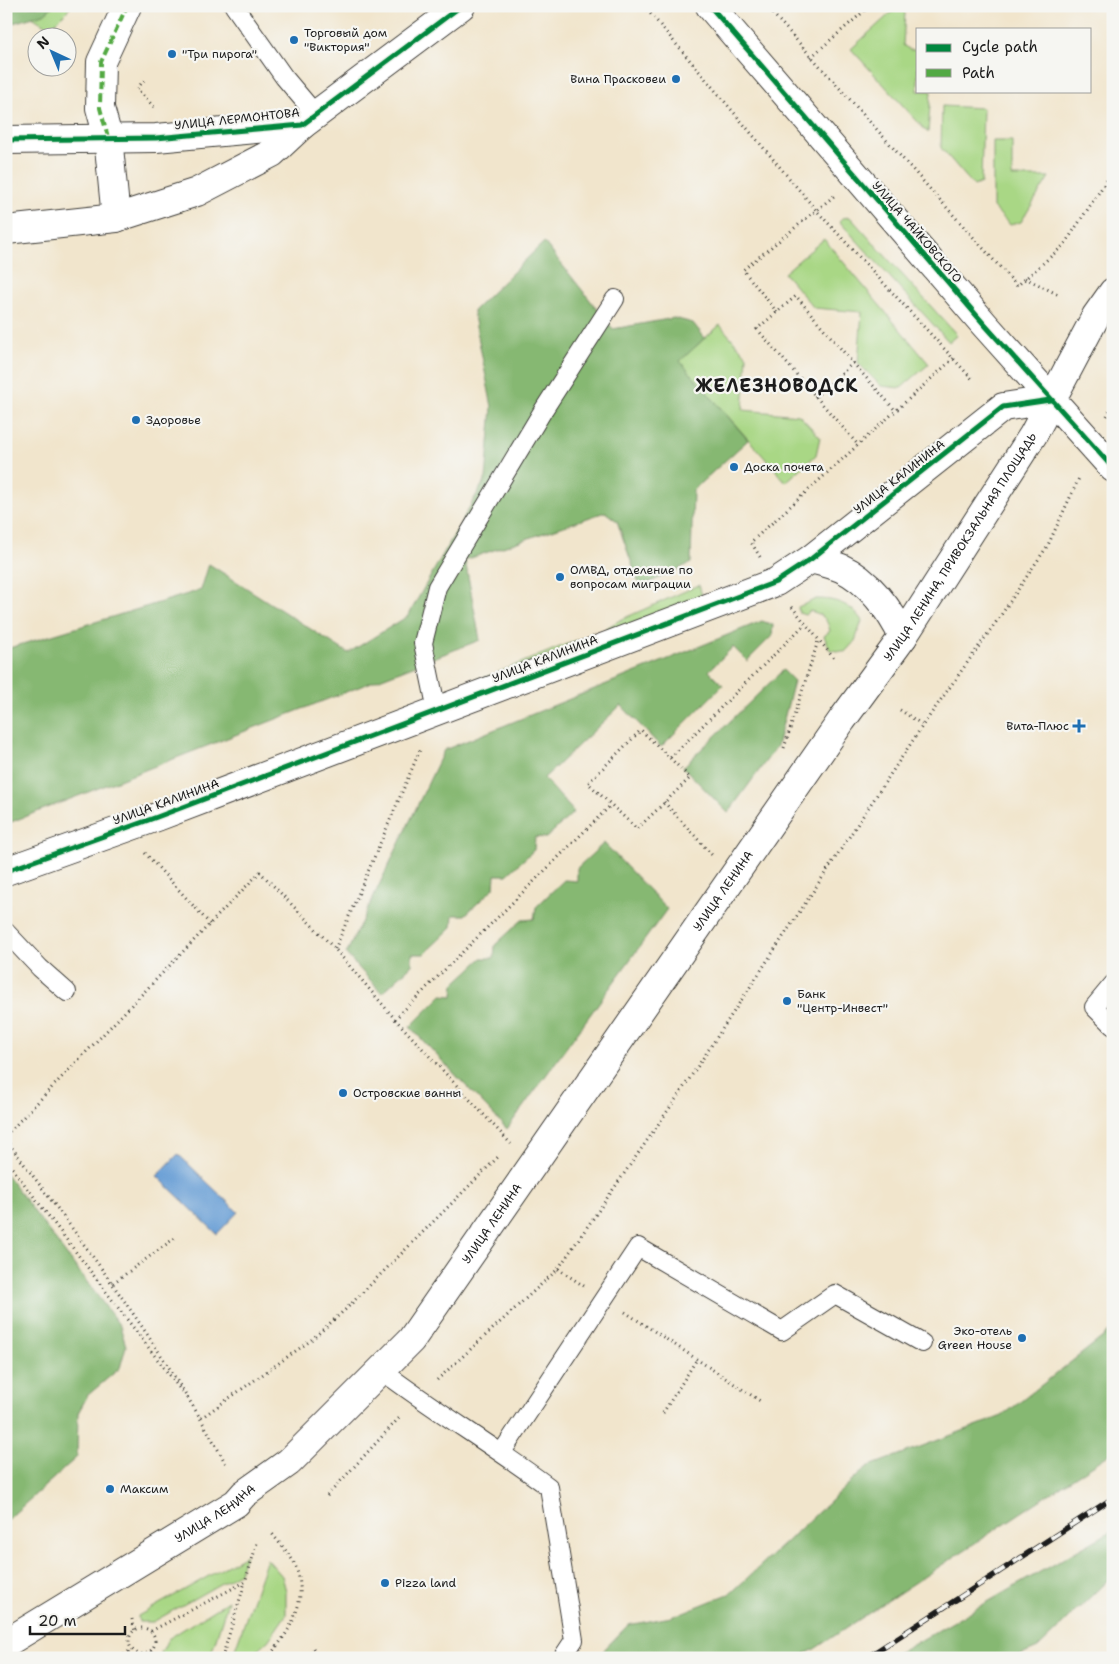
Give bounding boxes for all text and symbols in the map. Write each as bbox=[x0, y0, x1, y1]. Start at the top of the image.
place label: Торговый дом "Виктория" bbox=[304, 25, 387, 55]
north arrow bbox=[28, 28, 78, 78]
legend bbox=[916, 28, 1092, 92]
text: N bbox=[33, 32, 53, 53]
marker: Торговый дом "Виктория" bbox=[288, 34, 300, 46]
text: Cycle path bbox=[962, 37, 1038, 57]
place label: "Три пирога" bbox=[182, 46, 257, 62]
marker: "Три пирога" bbox=[166, 48, 178, 60]
text: Path bbox=[962, 63, 995, 83]
place label: Вина Прасковеи bbox=[570, 71, 666, 87]
marker: Вина Прасковеи bbox=[670, 73, 682, 85]
street label: УЛИЦА ЛЕРМОНТОВА bbox=[173, 104, 301, 134]
street label: УЛИЦА ЧАЙКОВСКОГО bbox=[869, 178, 965, 286]
district label: ЖЕЛЕЗНОВОДСК bbox=[695, 374, 859, 398]
place label: Здоровье bbox=[146, 412, 201, 428]
marker: Здоровье bbox=[130, 414, 142, 426]
street label: УЛИЦА ЛЕНИНА, ПРИВОКЗАЛЬНАЯ ПЛОЩАДЬ bbox=[880, 429, 1041, 664]
street label: УЛИЦА КАЛИНИНА bbox=[850, 436, 948, 518]
place label: Доска почета bbox=[744, 459, 824, 475]
marker: Доска почета bbox=[728, 461, 740, 473]
place label: ОМВД, отделение по вопросам миграции bbox=[570, 562, 693, 592]
marker: ОМВД, отделение по вопросам миграции bbox=[554, 571, 566, 583]
street label: УЛИЦА КАЛИНИНА bbox=[490, 631, 600, 686]
place label: Вита-Плюс bbox=[1006, 718, 1069, 734]
marker: Вита-Плюс bbox=[1073, 720, 1085, 732]
street label: УЛИЦА КАЛИНИНА bbox=[111, 775, 222, 829]
street label: УЛИЦА ЛЕНИНА bbox=[690, 847, 757, 934]
place label: Банк "Центр-Инвест" bbox=[797, 986, 888, 1016]
marker: Банк "Центр-Инвест" bbox=[781, 995, 793, 1007]
place label: Островские ванны bbox=[353, 1085, 461, 1101]
marker: Островские ванны bbox=[337, 1087, 349, 1099]
street label: УЛИЦА ЛЕНИНА bbox=[459, 1180, 526, 1267]
place label: Эко-отель Green House bbox=[938, 1323, 1012, 1353]
marker: Эко-отель Green House bbox=[1016, 1332, 1028, 1344]
street label: УЛИЦА ЛЕНИНА bbox=[172, 1480, 259, 1546]
place label: Максим bbox=[120, 1481, 168, 1497]
marker: Максим bbox=[104, 1483, 116, 1495]
place label: Pizza land bbox=[395, 1575, 457, 1591]
marker: Pizza land bbox=[379, 1577, 391, 1589]
scale bar bbox=[30, 1604, 125, 1636]
text: 20 m bbox=[38, 1611, 77, 1631]

